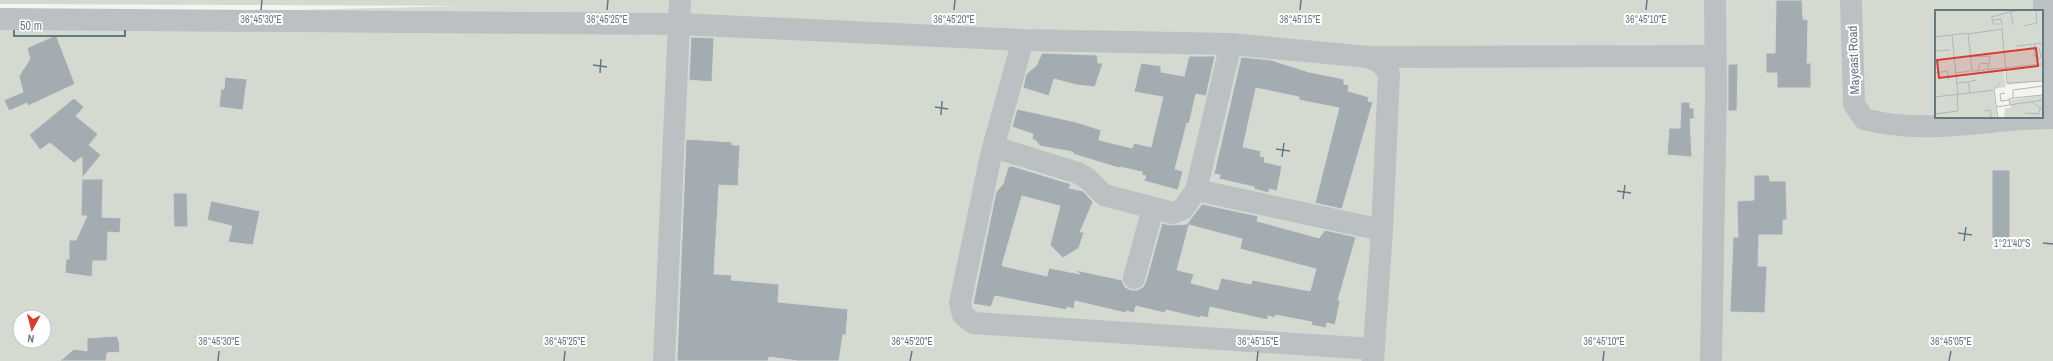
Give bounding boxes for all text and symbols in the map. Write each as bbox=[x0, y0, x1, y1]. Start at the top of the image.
inset map bbox=[1935, 10, 2043, 118]
scale bar bbox=[14, 12, 125, 38]
text: 36°45'30"E bbox=[240, 13, 282, 26]
text: 36°45'25"E bbox=[586, 13, 628, 26]
text: 36°45'20"E bbox=[933, 13, 975, 26]
text: 36°45'15"E bbox=[1279, 13, 1321, 26]
text: 36°45'10"E bbox=[1625, 13, 1667, 26]
text: 50 m bbox=[20, 18, 42, 34]
street label: Mayeast Road bbox=[1844, 25, 1863, 95]
text: 1°21'40"S bbox=[1994, 237, 2031, 250]
north arrow bbox=[12, 309, 52, 349]
text: N bbox=[27, 332, 35, 346]
text: 36°45'30"E bbox=[198, 335, 240, 348]
text: 36°45'25"E bbox=[544, 335, 586, 348]
text: 36°45'20"E bbox=[891, 335, 933, 348]
text: 36°45'15"E bbox=[1237, 335, 1279, 348]
text: 36°45'10"E bbox=[1583, 335, 1625, 348]
text: 36°45'05"E bbox=[1930, 335, 1972, 348]

